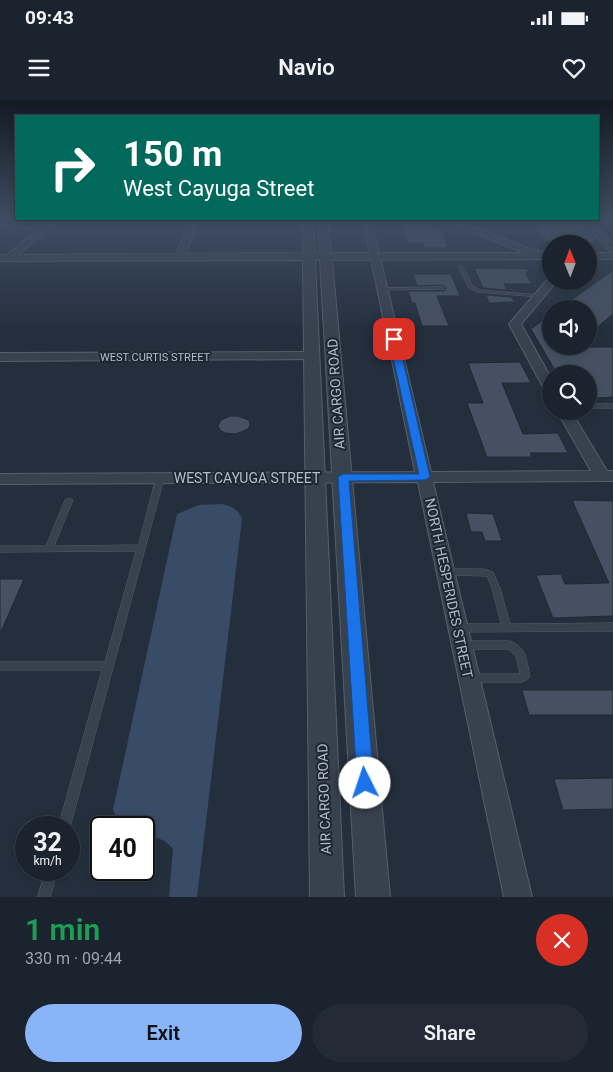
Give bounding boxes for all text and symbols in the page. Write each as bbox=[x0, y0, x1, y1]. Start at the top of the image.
text: 09:43 bbox=[25, 6, 74, 29]
icon: menu bbox=[25, 54, 53, 82]
icon: heart bbox=[560, 54, 588, 82]
text: Navio bbox=[278, 55, 335, 80]
text: 150 m bbox=[123, 134, 222, 175]
icon: right bbox=[40, 135, 105, 200]
text: West Cayuga Street bbox=[123, 176, 314, 201]
north arrow bbox=[542, 235, 598, 290]
map controls bbox=[542, 235, 597, 420]
button: sound bbox=[542, 300, 597, 355]
pin bbox=[373, 318, 415, 360]
icon: arrive bbox=[380, 325, 408, 353]
street label: AIR CARGO ROAD bbox=[324, 338, 348, 450]
street label: WEST CURTIS STREET bbox=[100, 351, 210, 364]
button: search bbox=[542, 365, 597, 420]
street label: WEST CAYUGA STREET bbox=[174, 470, 321, 486]
street label: NORTH HESPERIDES STREET bbox=[422, 497, 476, 680]
street label: AIR CARGO ROAD bbox=[314, 743, 334, 855]
position arrow bbox=[338, 756, 390, 808]
speed limit sign: 40 bbox=[90, 816, 155, 881]
text: 32 bbox=[33, 828, 62, 857]
text: km/h bbox=[33, 854, 62, 868]
text: 1 min bbox=[25, 912, 100, 947]
button: close bbox=[536, 914, 588, 966]
text: 330 m · 09:44 bbox=[25, 949, 122, 968]
button: Exit bbox=[25, 1004, 302, 1062]
button: Share bbox=[312, 1004, 588, 1062]

